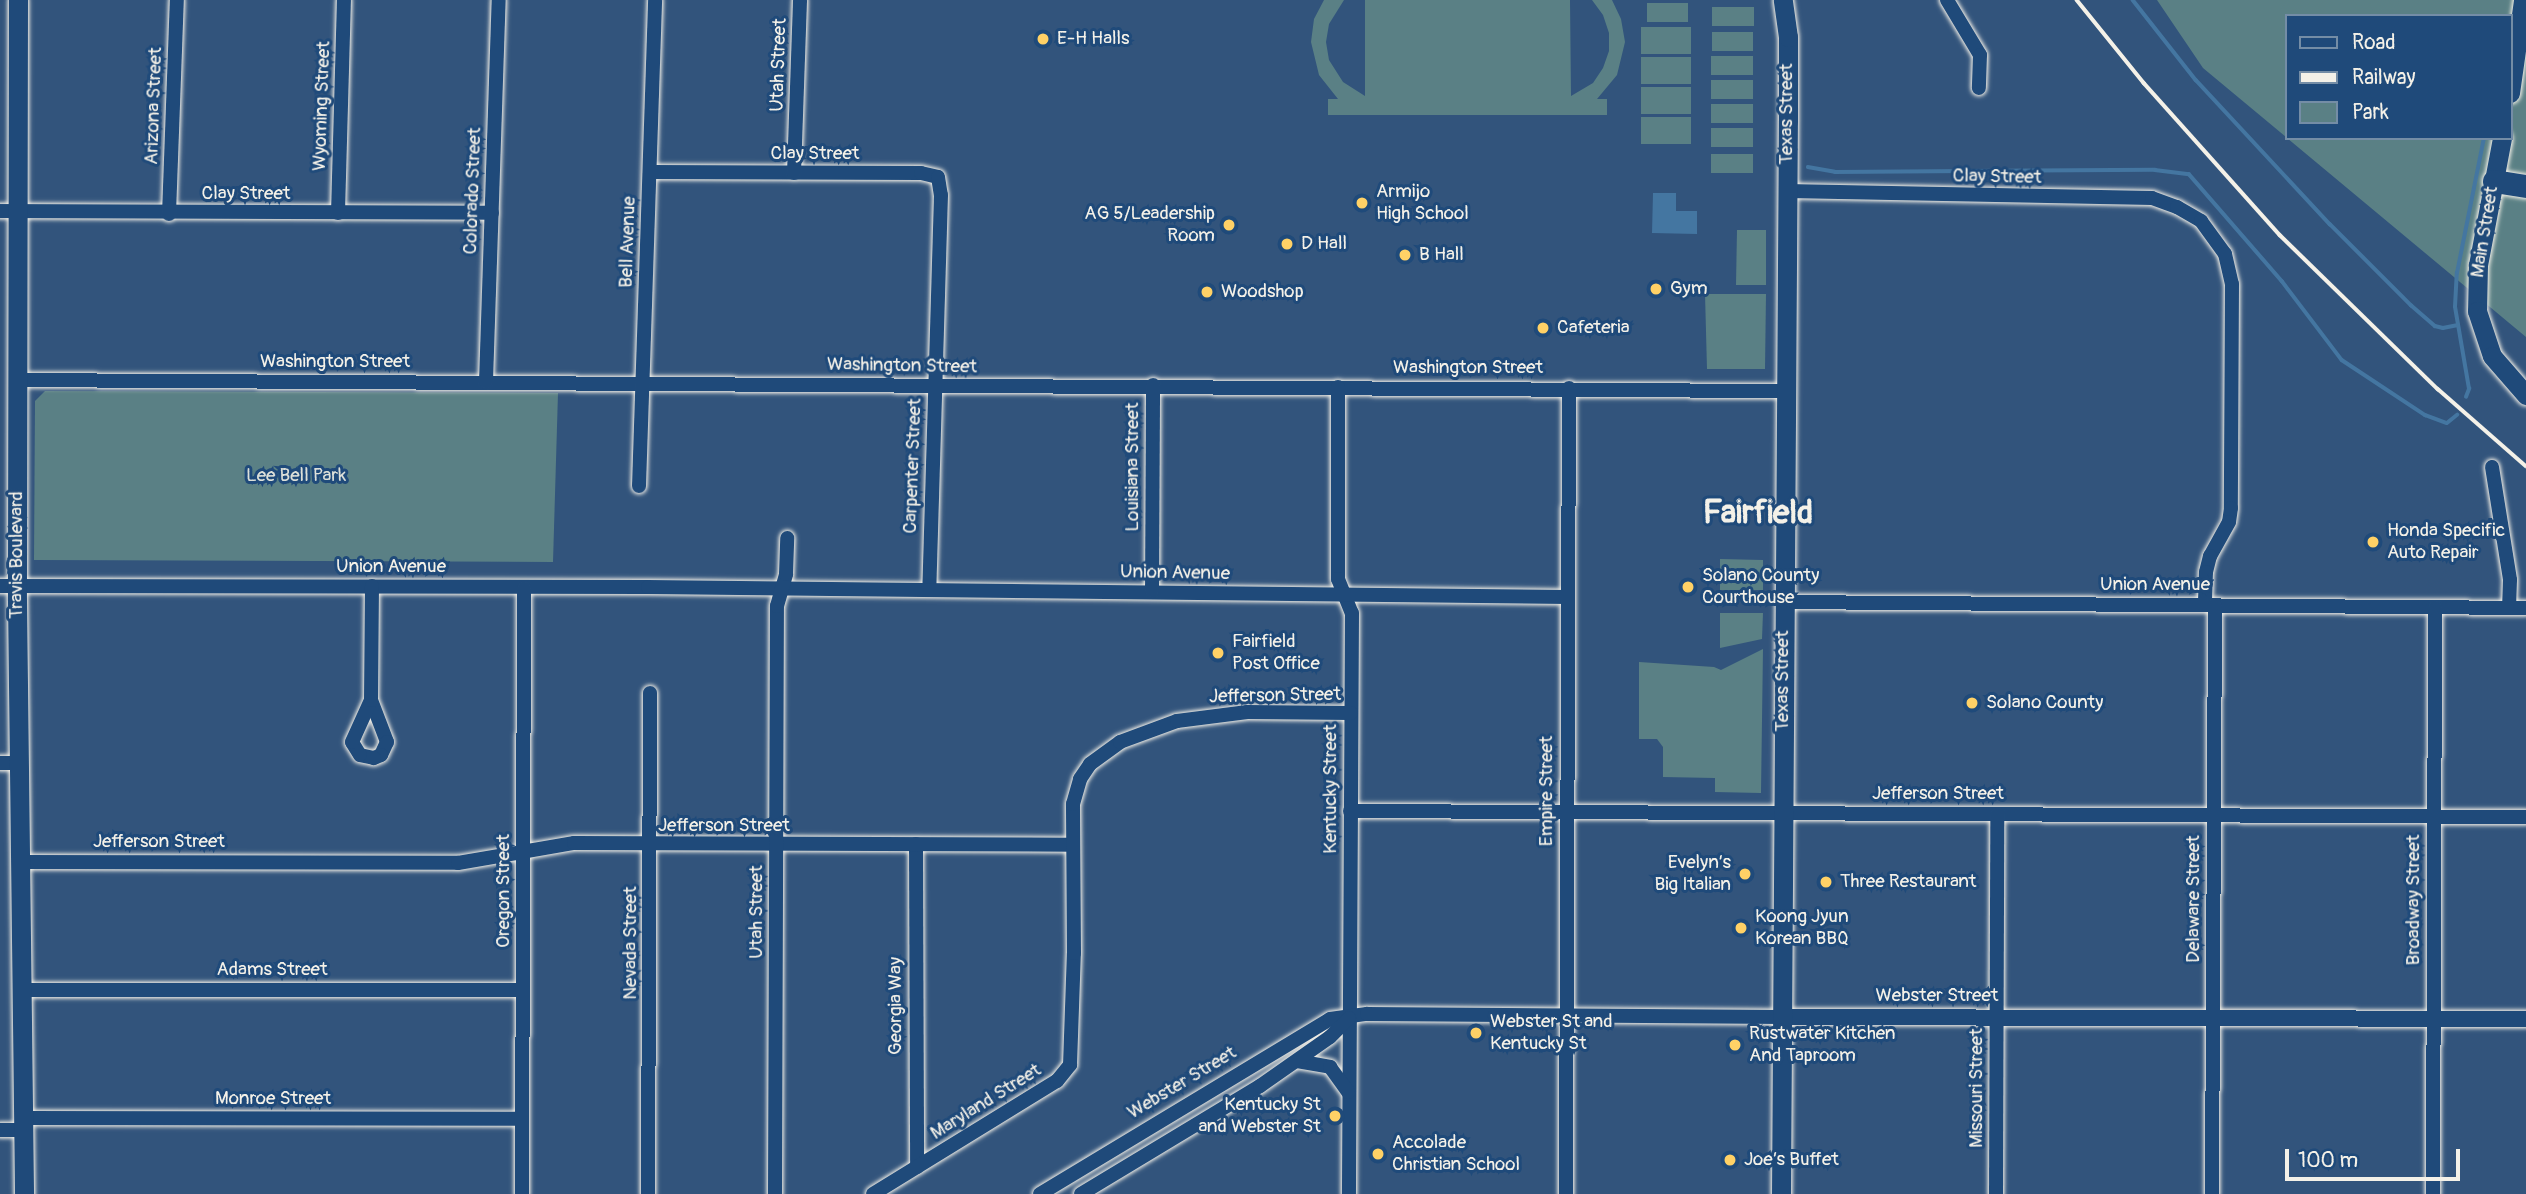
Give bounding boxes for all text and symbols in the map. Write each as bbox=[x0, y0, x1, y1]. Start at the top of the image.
legend bbox=[2284, 14, 2512, 140]
street label: Utah Street bbox=[766, 18, 792, 112]
place label: E-H Halls bbox=[1057, 28, 1130, 50]
text: Road bbox=[2352, 29, 2396, 56]
marker: E-H Halls bbox=[1035, 31, 1051, 47]
street label: Wyoming Street bbox=[308, 41, 336, 171]
street label: Arizona Street bbox=[141, 47, 167, 165]
street label: Texas Street bbox=[1776, 63, 1798, 165]
text: Railway bbox=[2352, 64, 2416, 91]
text: Park bbox=[2352, 99, 2389, 126]
street label: Colorado Street bbox=[459, 127, 487, 255]
street label: Clay Street bbox=[771, 143, 859, 165]
street label: Clay Street bbox=[1952, 165, 2042, 189]
place label: Armijo High School bbox=[1376, 181, 1469, 225]
street label: Clay Street bbox=[202, 183, 290, 205]
street label: Main Street bbox=[2467, 185, 2503, 279]
marker: Armijo High School bbox=[1354, 195, 1370, 211]
street label: Bell Avenue bbox=[615, 196, 641, 288]
place label: AG 5/Leadership Room bbox=[1084, 203, 1215, 247]
marker: AG 5/Leadership Room bbox=[1221, 217, 1237, 233]
place label: D Hall bbox=[1301, 233, 1347, 255]
marker: D Hall bbox=[1279, 236, 1295, 252]
place label: B Hall bbox=[1419, 244, 1464, 266]
marker: B Hall bbox=[1397, 247, 1413, 263]
place label: Gym bbox=[1670, 278, 1708, 300]
place label: Woodshop bbox=[1221, 281, 1304, 303]
marker: Gym bbox=[1648, 281, 1664, 297]
marker: Woodshop bbox=[1199, 284, 1215, 300]
place label: Cafeteria bbox=[1557, 317, 1630, 339]
marker: Cafeteria bbox=[1535, 320, 1551, 336]
street label: Washington Street bbox=[260, 351, 410, 373]
street label: Washington Street bbox=[827, 353, 977, 379]
street label: Washington Street bbox=[1393, 357, 1543, 379]
street label: Carpenter Street bbox=[899, 398, 927, 534]
street label: Louisiana Street bbox=[1122, 402, 1144, 532]
park label: Lee Bell Park bbox=[246, 465, 346, 487]
street label: Travis Boulevard bbox=[6, 491, 28, 619]
district label: Fairfield bbox=[1703, 493, 1813, 533]
place label: Honda Specific Auto Repair bbox=[2387, 520, 2505, 564]
marker: Honda Specific Auto Repair bbox=[2365, 534, 2381, 550]
street label: Union Avenue bbox=[336, 556, 446, 578]
street label: Union Avenue bbox=[1120, 561, 1230, 585]
place label: Solano County Courthouse bbox=[1702, 565, 1819, 609]
street label: Union Avenue bbox=[2100, 574, 2210, 596]
marker: Solano County Courthouse bbox=[1680, 579, 1696, 595]
street label: Texas Street bbox=[1772, 630, 1794, 732]
place label: Fairfield Post Office bbox=[1232, 631, 1320, 675]
marker: Fairfield Post Office bbox=[1210, 645, 1226, 661]
street label: Jefferson Street bbox=[1209, 683, 1341, 709]
place label: Solano County bbox=[1986, 692, 2103, 714]
marker: Solano County bbox=[1964, 695, 1980, 711]
street label: Kentucky Street bbox=[1320, 724, 1342, 854]
street label: Empire Street bbox=[1536, 736, 1558, 846]
street label: Jefferson Street bbox=[1872, 783, 2004, 805]
street label: Jefferson Street bbox=[658, 815, 790, 837]
street label: Jefferson Street bbox=[93, 831, 225, 853]
street label: Oregon Street bbox=[493, 834, 515, 948]
street label: Delaware Street bbox=[2183, 835, 2205, 963]
street label: Broadway Street bbox=[2403, 835, 2425, 965]
place label: Evelyn’s Big Italian bbox=[1654, 852, 1731, 896]
street label: Utah Street bbox=[746, 865, 768, 959]
marker: Evelyn’s Big Italian bbox=[1737, 866, 1753, 882]
place label: Three Restaurant bbox=[1840, 871, 1977, 893]
marker: Three Restaurant bbox=[1818, 874, 1834, 890]
street label: Nevada Street bbox=[620, 886, 642, 1000]
place label: Koong Jyun Korean BBQ bbox=[1755, 906, 1849, 950]
marker: Koong Jyun Korean BBQ bbox=[1733, 920, 1749, 936]
street label: Georgia Way bbox=[885, 957, 907, 1055]
street label: Adams Street bbox=[216, 959, 328, 981]
street label: Webster Street bbox=[1876, 985, 1998, 1007]
place label: Webster St and Kentucky St bbox=[1490, 1011, 1613, 1055]
place label: Rustwater Kitchen And Taproom bbox=[1749, 1023, 1896, 1067]
marker: Webster St and Kentucky St bbox=[1468, 1025, 1484, 1041]
street label: Missouri Street bbox=[1966, 1028, 1988, 1148]
marker: Rustwater Kitchen And Taproom bbox=[1727, 1037, 1743, 1053]
street label: Webster Street bbox=[1123, 1042, 1241, 1124]
street label: Maryland Street bbox=[927, 1059, 1045, 1145]
street label: Monroe Street bbox=[215, 1088, 331, 1110]
place label: Kentucky St and Webster St bbox=[1198, 1094, 1321, 1138]
marker: Kentucky St and Webster St bbox=[1327, 1108, 1343, 1124]
place label: Accolade Christian School bbox=[1392, 1132, 1520, 1176]
scale bar bbox=[2288, 1134, 2463, 1178]
marker: Accolade Christian School bbox=[1370, 1146, 1386, 1162]
text: 100 m bbox=[2298, 1147, 2358, 1174]
place label: Joe’s Buffet bbox=[1744, 1149, 1839, 1171]
marker: Joe’s Buffet bbox=[1722, 1152, 1738, 1168]

